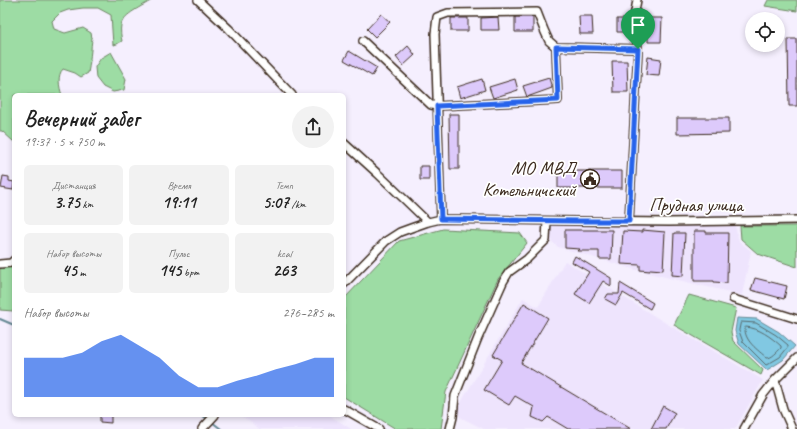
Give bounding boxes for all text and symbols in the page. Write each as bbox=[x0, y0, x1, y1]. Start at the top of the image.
pin bbox=[621, 8, 655, 49]
map controls bbox=[745, 12, 785, 52]
button: locate bbox=[745, 12, 785, 52]
icon: arrive bbox=[627, 14, 649, 36]
text: Вечерний забег bbox=[24, 105, 139, 133]
button: share bbox=[292, 106, 334, 148]
text: 19:37 · 5 × 750 m bbox=[24, 134, 105, 150]
place label: МО МВД Котельничский bbox=[483, 156, 578, 202]
public building icon: МО МВД Котельничский bbox=[579, 168, 601, 190]
text: Дистанция bbox=[52, 178, 96, 192]
text: Время bbox=[167, 178, 191, 192]
text: Темп bbox=[275, 178, 293, 192]
text: 3.75 bbox=[54, 192, 80, 213]
text: 19:11 bbox=[162, 192, 196, 213]
text: 5:07 bbox=[263, 192, 289, 213]
street label: Прудная улица bbox=[649, 193, 745, 217]
text: km bbox=[80, 197, 93, 211]
text: /km bbox=[289, 197, 306, 211]
text: Набор высоты bbox=[46, 246, 101, 260]
text: Пульс bbox=[168, 246, 190, 260]
text: kcal bbox=[277, 246, 292, 260]
text: 45 bbox=[62, 260, 77, 281]
text: 145 bbox=[159, 260, 181, 281]
text: 263 bbox=[273, 260, 296, 281]
text: m bbox=[77, 265, 86, 279]
text: bpm bbox=[181, 265, 199, 279]
text: Набор высоты bbox=[24, 305, 89, 321]
text: 276–285 m bbox=[283, 305, 334, 321]

